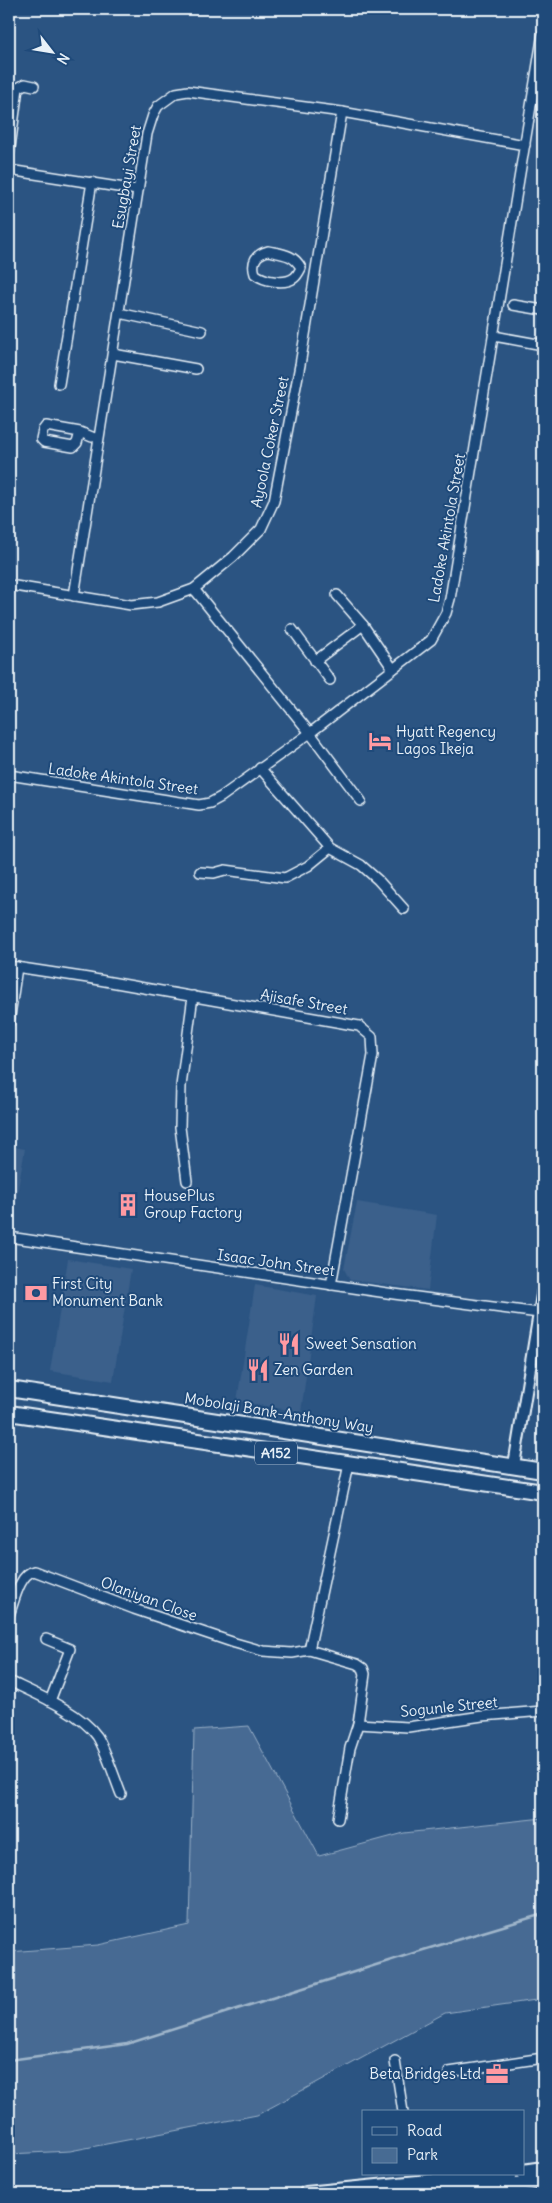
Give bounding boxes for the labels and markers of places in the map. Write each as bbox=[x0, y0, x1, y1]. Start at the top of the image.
place label: Hyatt Regency Lagos Ikeja bbox=[396, 722, 496, 758]
hotel icon: Hyatt Regency Lagos Ikeja bbox=[367, 728, 393, 754]
place label: HousePlus Group Factory bbox=[144, 1186, 242, 1222]
building icon: HousePlus Group Factory bbox=[115, 1192, 141, 1218]
place label: First City Monument Bank bbox=[52, 1274, 163, 1310]
bank icon: First City Monument Bank bbox=[23, 1280, 49, 1306]
restaurant icon: Sweet Sensation bbox=[276, 1331, 302, 1357]
place label: Sweet Sensation bbox=[306, 1334, 417, 1353]
restaurant icon: Zen Garden bbox=[245, 1357, 271, 1383]
place label: Zen Garden bbox=[274, 1360, 353, 1379]
office icon: Beta Bridges Ltd bbox=[484, 2061, 510, 2087]
place label: Beta Bridges Ltd bbox=[369, 2064, 481, 2083]

